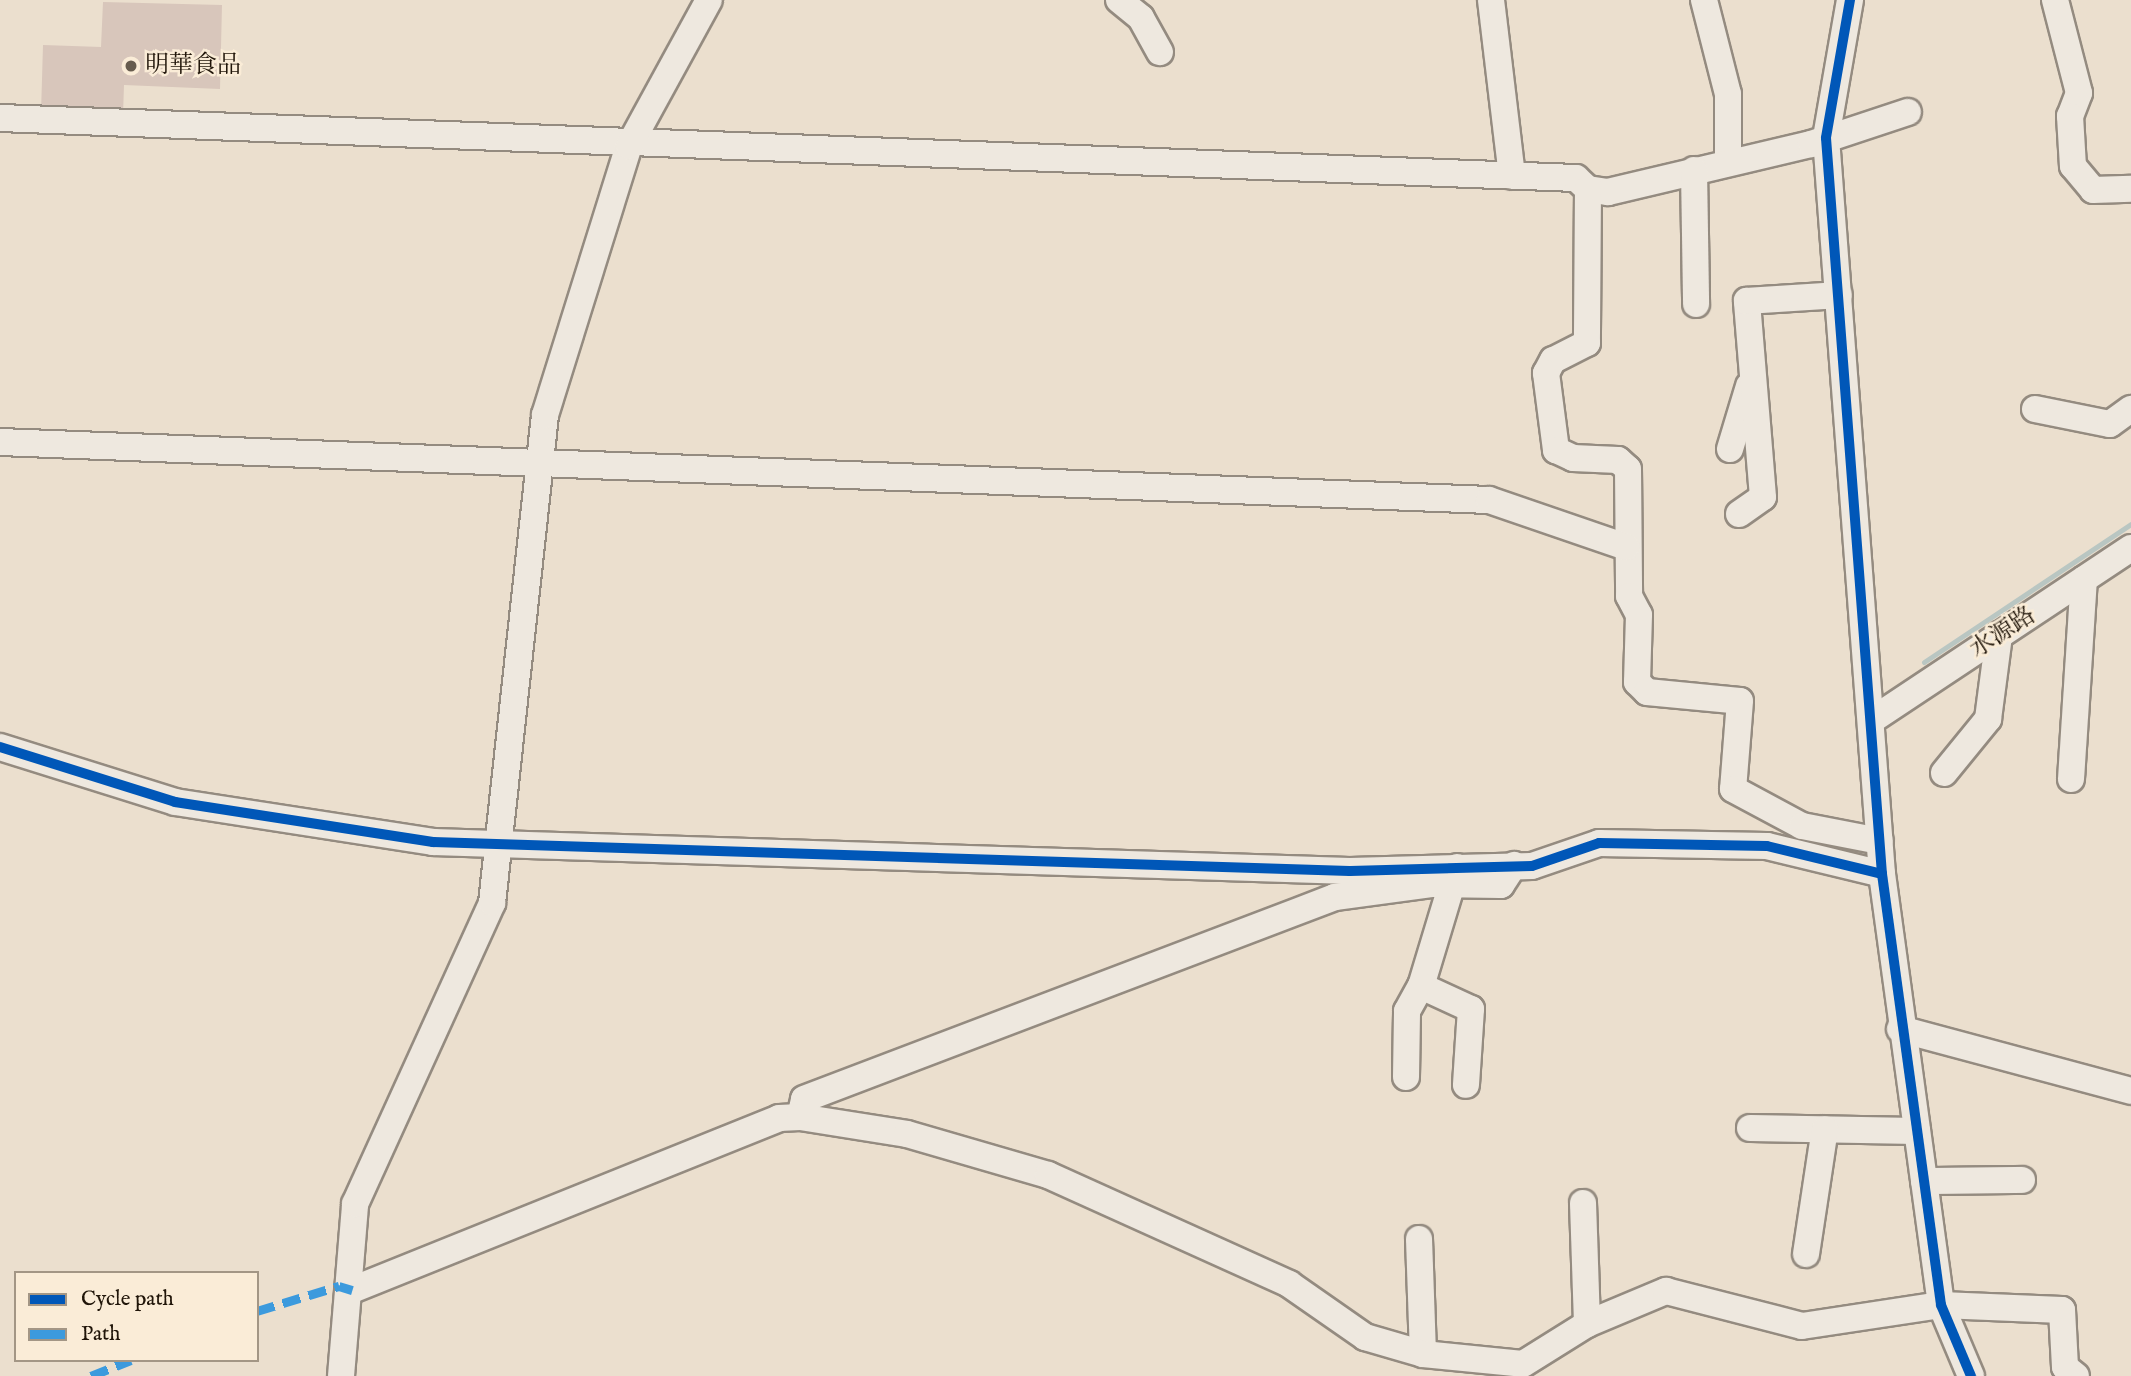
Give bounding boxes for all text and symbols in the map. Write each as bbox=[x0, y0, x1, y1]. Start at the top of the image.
place label: 明華食品 bbox=[145, 52, 241, 80]
marker: 明華食品 bbox=[123, 58, 139, 74]
street label: 水源路 bbox=[1965, 601, 2041, 665]
legend bbox=[14, 1271, 259, 1362]
text: Cycle path bbox=[81, 1286, 174, 1313]
text: Path bbox=[81, 1321, 120, 1348]

